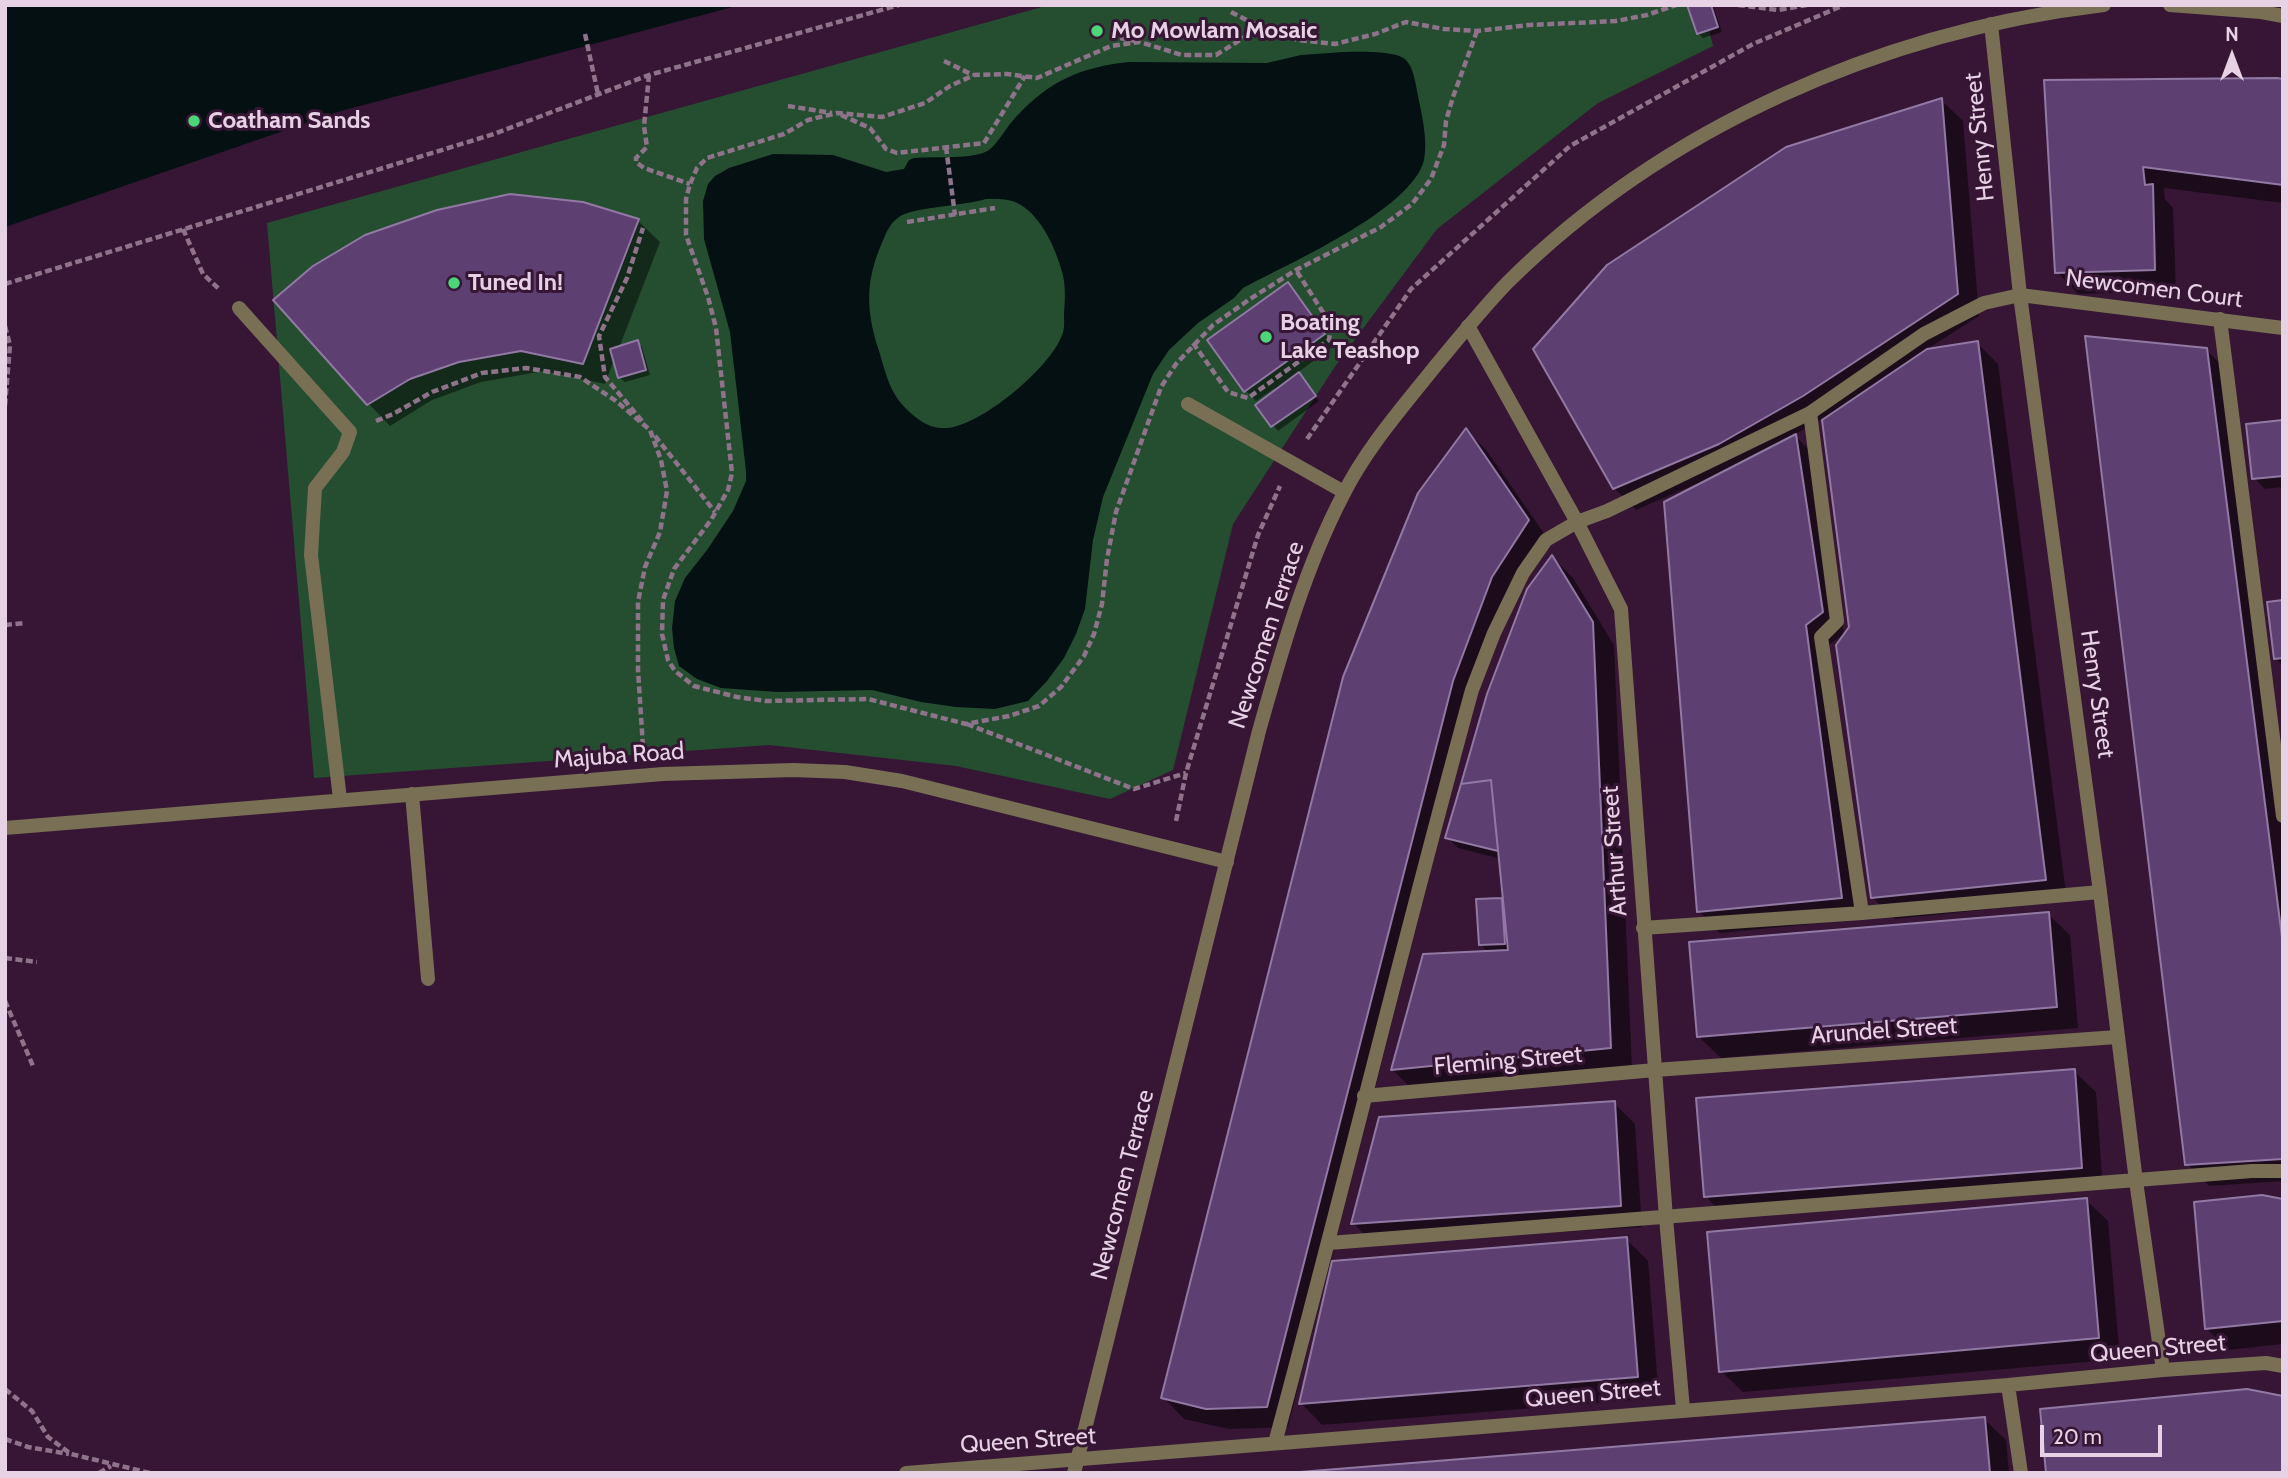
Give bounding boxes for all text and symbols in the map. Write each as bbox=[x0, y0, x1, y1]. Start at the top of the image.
place label: Mo Mowlam Mosaic bbox=[1111, 17, 1317, 45]
north arrow bbox=[2197, 21, 2267, 91]
marker: Mo Mowlam Mosaic bbox=[1089, 23, 1105, 39]
text: N bbox=[2225, 23, 2239, 46]
street label: Henry Street bbox=[1959, 71, 2001, 203]
place label: Coatham Sands bbox=[208, 107, 370, 135]
marker: Coatham Sands bbox=[186, 113, 202, 129]
street label: Newcomen Court bbox=[2064, 264, 2244, 314]
place label: Tuned In! bbox=[468, 269, 563, 297]
marker: Tuned In! bbox=[446, 275, 462, 291]
place label: Boating Lake Teashop bbox=[1280, 309, 1419, 365]
marker: Boating Lake Teashop bbox=[1258, 329, 1274, 345]
street label: Newcomen Terrace bbox=[1223, 538, 1311, 732]
street label: Henry Street bbox=[2074, 628, 2120, 760]
street label: Majuba Road bbox=[553, 737, 685, 775]
street label: Arthur Street bbox=[1596, 785, 1634, 917]
street label: Arundel Street bbox=[1810, 1012, 1958, 1050]
street label: Fleming Street bbox=[1433, 1040, 1583, 1082]
street label: Newcomen Terrace bbox=[1085, 1087, 1161, 1283]
street label: Queen Street bbox=[2089, 1329, 2227, 1369]
street label: Queen Street bbox=[1524, 1374, 1662, 1414]
scale bar bbox=[2043, 1412, 2166, 1456]
street label: Queen Street bbox=[959, 1422, 1097, 1460]
text: 20 m bbox=[2053, 1424, 2102, 1449]

